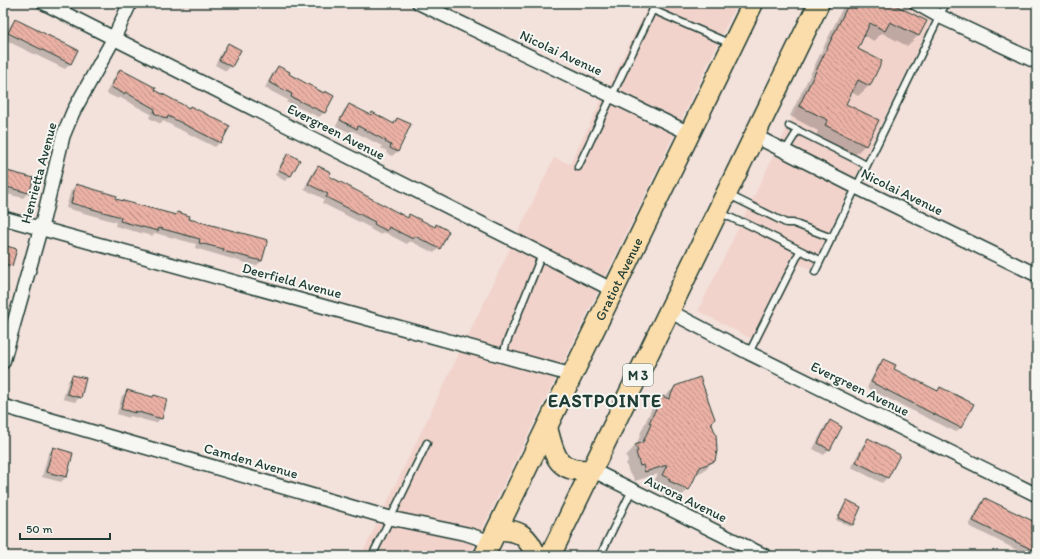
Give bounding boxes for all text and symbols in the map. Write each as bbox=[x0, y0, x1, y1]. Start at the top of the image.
street label: Nicolai Avenue bbox=[517, 26, 605, 80]
street label: Evergreen Avenue bbox=[284, 100, 388, 164]
street label: Henrietta Avenue bbox=[17, 120, 61, 225]
street label: Nicolai Avenue bbox=[858, 165, 946, 219]
street label: Gratiot Avenue bbox=[591, 234, 646, 324]
street label: Deerfield Avenue bbox=[240, 260, 344, 303]
street label: Evergreen Avenue bbox=[808, 358, 912, 420]
road number: M 3 bbox=[623, 364, 653, 386]
district label: EASTPOINTE bbox=[548, 390, 662, 412]
street label: Camden Avenue bbox=[202, 439, 300, 483]
street label: Aurora Avenue bbox=[642, 472, 730, 526]
scale bar bbox=[20, 515, 110, 541]
text: 50 m bbox=[26, 522, 52, 536]

